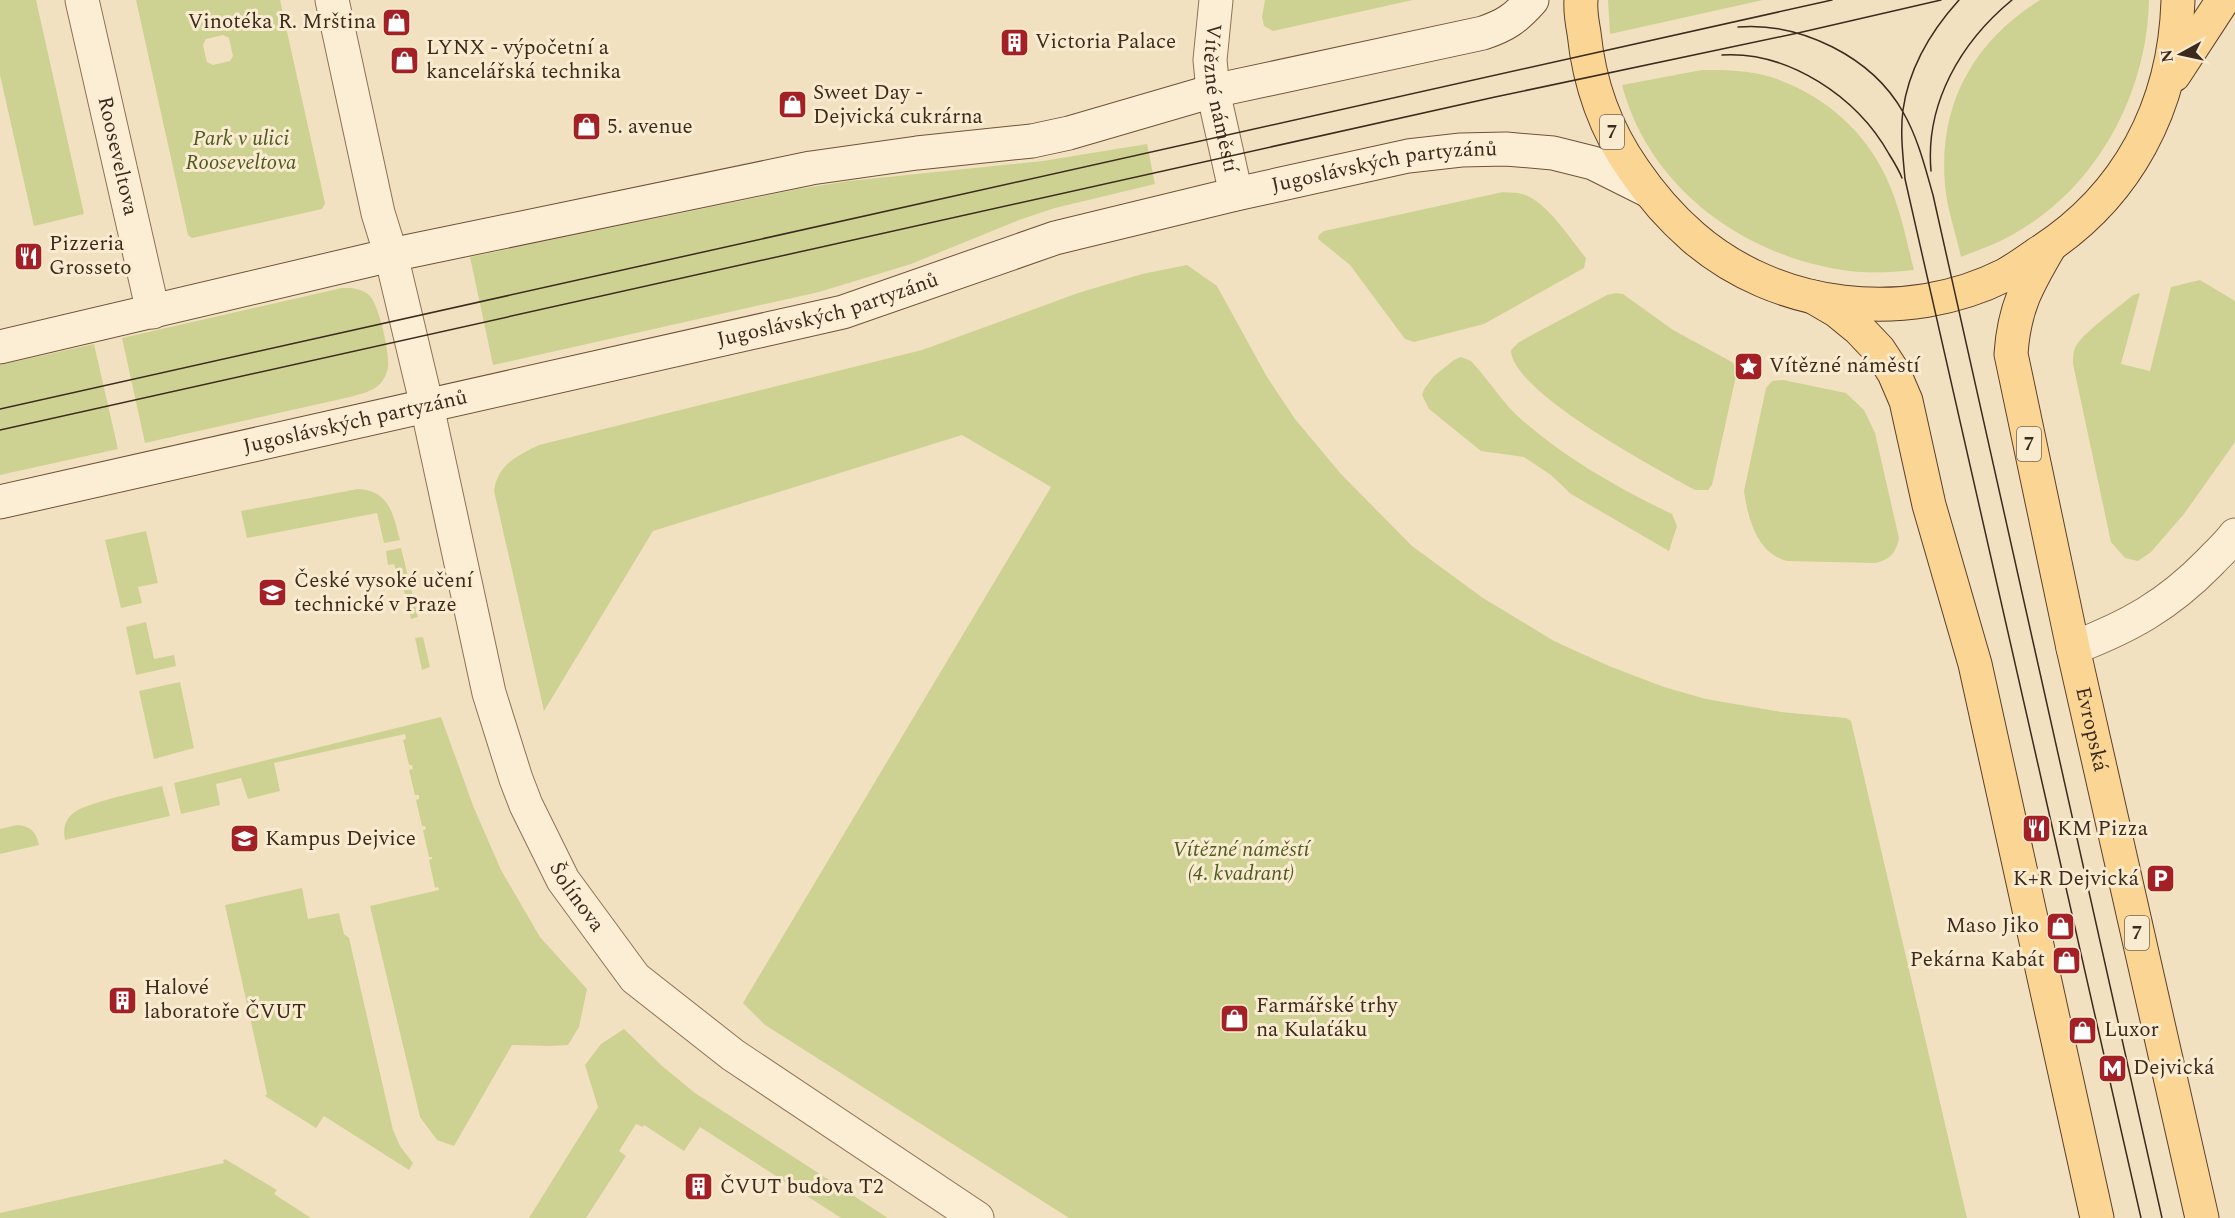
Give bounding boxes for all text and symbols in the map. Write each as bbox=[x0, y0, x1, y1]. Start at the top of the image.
place label: Vinotéka R. Mrština bbox=[188, 6, 377, 38]
shop icon: Vinotéka R. Mrština bbox=[381, 6, 413, 38]
street label: Vítězné náměstí bbox=[1194, 22, 1247, 177]
north arrow bbox=[2151, 24, 2211, 84]
building icon: Victoria Palace bbox=[998, 26, 1030, 58]
place label: Victoria Palace bbox=[1035, 26, 1176, 58]
place label: LYNX - výpočetní a kancelářská technika bbox=[426, 32, 622, 88]
shop icon: LYNX - výpočetní a kancelářská technika bbox=[389, 44, 421, 76]
text: N bbox=[2154, 48, 2180, 64]
place label: Sweet Day - Dejvická cukrárna bbox=[813, 77, 983, 133]
shop icon: Sweet Day - Dejvická cukrárna bbox=[776, 89, 808, 121]
street label: Rooseveltova bbox=[88, 93, 147, 220]
shop icon: 5. avenue bbox=[570, 111, 602, 143]
place label: 5. avenue bbox=[607, 111, 693, 143]
road number: 7 bbox=[1600, 115, 1624, 149]
park label: Park v ulici Rooseveltova bbox=[186, 123, 297, 179]
street label: Jugoslávských partyzánů bbox=[1268, 133, 1498, 202]
place label: Pizzeria Grosseto bbox=[49, 228, 132, 284]
restaurant icon: Pizzeria Grosseto bbox=[12, 240, 44, 272]
street label: Jugoslávských partyzánů bbox=[714, 264, 943, 356]
place icon: Vítězné náměstí bbox=[1732, 350, 1764, 382]
place label: Vítězné náměstí bbox=[1769, 350, 1921, 382]
street label: Jugoslávských partyzánů bbox=[240, 381, 471, 463]
road number: 7 bbox=[2017, 427, 2041, 461]
place label: České vysoké učení technické v Praze bbox=[294, 565, 475, 621]
school or university icon: České vysoké učení technické v Praze bbox=[257, 577, 289, 609]
street label: Evropská bbox=[2066, 684, 2117, 776]
restaurant icon: KM Pizza bbox=[2020, 813, 2052, 845]
place label: KM Pizza bbox=[2057, 813, 2149, 845]
school or university icon: Kampus Dejvice bbox=[228, 823, 260, 855]
place label: Kampus Dejvice bbox=[265, 823, 416, 855]
park label: Vítězné náměstí (4. kvadrant) bbox=[1172, 834, 1311, 890]
street label: Šolínova bbox=[541, 857, 613, 940]
place label: K+R Dejvická bbox=[2013, 863, 2140, 895]
parking icon: K+R Dejvická bbox=[2144, 863, 2176, 895]
place label: Maso Jiko bbox=[1946, 910, 2039, 942]
shop icon: Maso Jiko bbox=[2044, 910, 2076, 942]
road number: 7 bbox=[2125, 916, 2149, 950]
place label: Pekárna Kabát bbox=[1910, 944, 2045, 976]
shop icon: Pekárna Kabát bbox=[2050, 944, 2082, 976]
place label: Halové laboratoře ČVUT bbox=[144, 972, 306, 1028]
building icon: Halové laboratoře ČVUT bbox=[107, 984, 139, 1016]
place label: Farmářské trhy na Kulaťáku bbox=[1256, 990, 1398, 1046]
shop icon: Farmářské trhy na Kulaťáku bbox=[1219, 1002, 1251, 1034]
shop icon: Luxor bbox=[2067, 1014, 2099, 1046]
place label: Luxor bbox=[2104, 1014, 2159, 1046]
metro station icon: Dejvická bbox=[2096, 1052, 2128, 1084]
place label: Dejvická bbox=[2133, 1052, 2215, 1084]
building icon: ČVUT budova T2 bbox=[683, 1171, 715, 1203]
place label: ČVUT budova T2 bbox=[720, 1171, 883, 1203]

